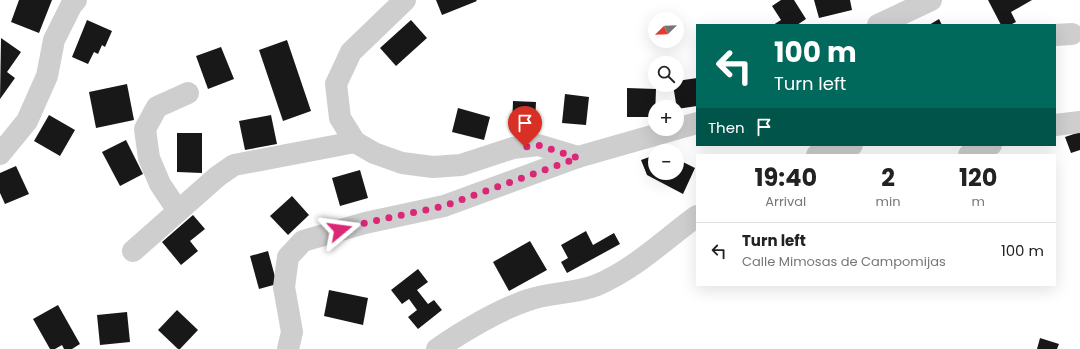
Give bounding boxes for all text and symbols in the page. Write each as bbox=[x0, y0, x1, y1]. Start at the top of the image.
north arrow bbox=[648, 12, 684, 48]
map controls bbox=[648, 12, 684, 180]
text: 100 m bbox=[774, 33, 857, 72]
icon: left bbox=[708, 40, 760, 92]
button: search bbox=[648, 56, 684, 92]
text: Turn left bbox=[774, 71, 846, 96]
button: + bbox=[648, 100, 684, 136]
pin bbox=[508, 106, 542, 147]
icon: arrive bbox=[514, 112, 536, 134]
icon: arrive bbox=[753, 116, 775, 138]
text: Then bbox=[708, 117, 745, 138]
button: − bbox=[648, 144, 684, 180]
text: 19:40 bbox=[755, 161, 817, 194]
text: 2 bbox=[881, 161, 895, 194]
text: 120 bbox=[959, 161, 997, 194]
text: Arrival bbox=[765, 192, 806, 211]
text: min bbox=[876, 192, 901, 211]
text: m bbox=[972, 192, 985, 211]
position arrow bbox=[319, 209, 361, 251]
text: Turn left bbox=[742, 230, 806, 251]
icon: left bbox=[708, 240, 730, 262]
text: 100 m bbox=[1001, 240, 1044, 261]
text: Calle Mimosas de Campomijas bbox=[742, 252, 946, 271]

